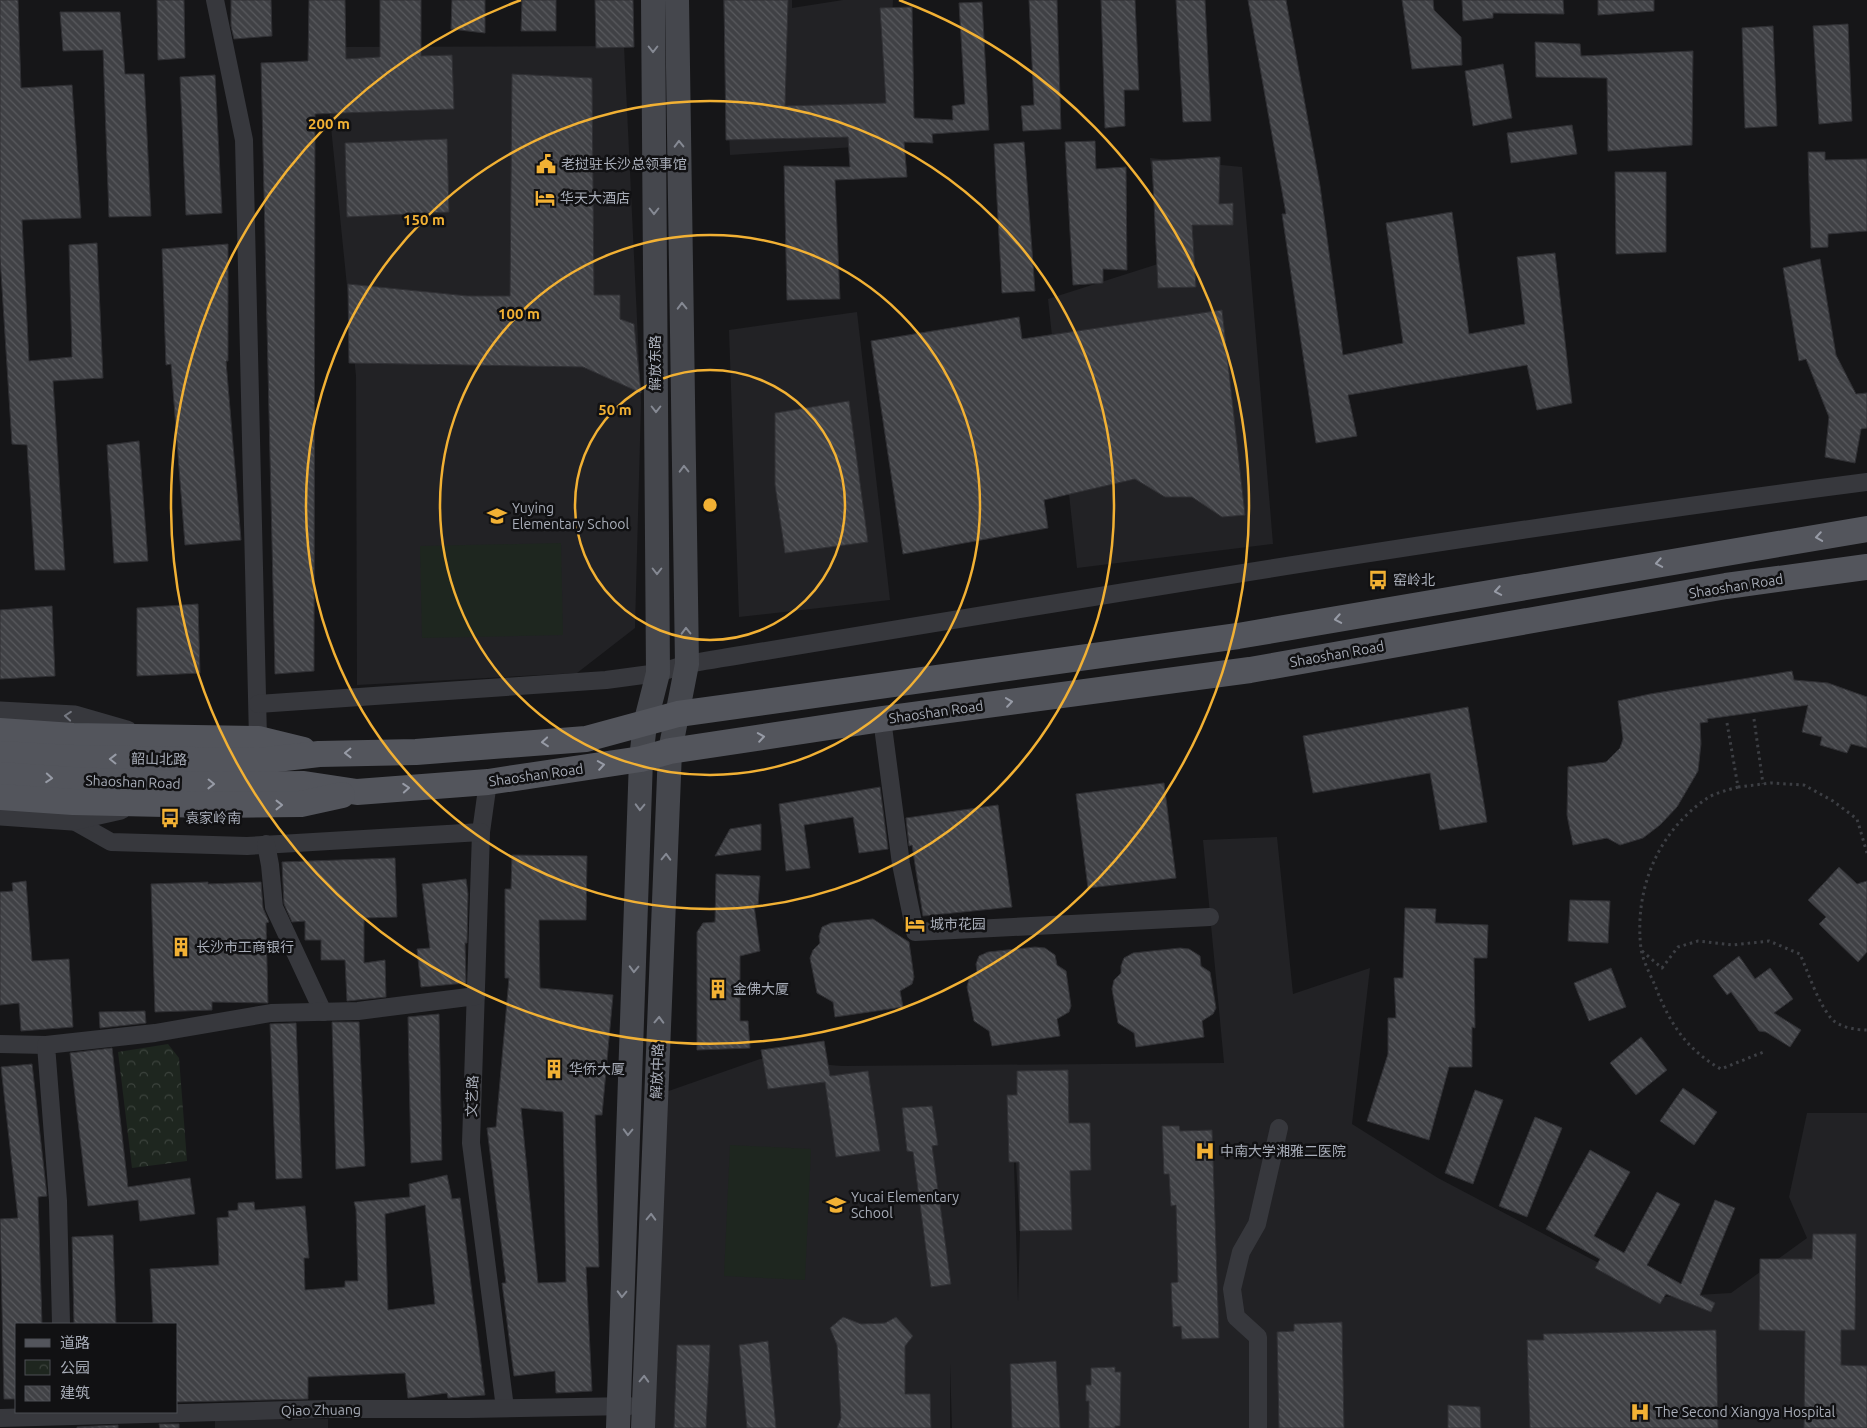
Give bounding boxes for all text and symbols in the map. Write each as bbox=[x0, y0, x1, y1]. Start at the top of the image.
one-way arrow bbox=[648, 45, 658, 53]
text: 200 m bbox=[308, 115, 350, 132]
one-way arrow bbox=[674, 139, 684, 147]
public building icon: 老挝驻长沙总领事馆 bbox=[535, 153, 557, 175]
place label: 老挝驻长沙总领事馆 bbox=[561, 156, 687, 172]
hotel icon: 华天大酒店 bbox=[534, 187, 556, 209]
place label: 华天大酒店 bbox=[560, 190, 630, 206]
one-way arrow bbox=[649, 208, 659, 215]
text: 150 m bbox=[403, 211, 445, 228]
one-way arrow bbox=[676, 302, 687, 310]
text: 100 m bbox=[498, 305, 540, 322]
street label: 解放东路 bbox=[647, 335, 663, 391]
text: 50 m bbox=[598, 401, 632, 418]
one-way arrow bbox=[651, 405, 661, 413]
one-way arrow bbox=[679, 464, 689, 472]
centre of rings bbox=[701, 496, 719, 514]
place label: Yuying Elementary School bbox=[512, 500, 630, 532]
school or university icon: Yuying Elementary School bbox=[486, 505, 508, 527]
one-way arrow bbox=[1815, 531, 1823, 541]
one-way arrow bbox=[1654, 558, 1663, 568]
one-way arrow bbox=[652, 568, 662, 575]
bus stop icon: 窑岭北 bbox=[1367, 569, 1389, 591]
street label: Shaoshan Road bbox=[1688, 571, 1784, 601]
place label: 窑岭北 bbox=[1393, 572, 1435, 588]
one-way arrow bbox=[1494, 585, 1502, 596]
one-way arrow bbox=[1334, 613, 1343, 623]
one-way arrow bbox=[681, 627, 691, 634]
street label: Shaoshan Road bbox=[1289, 638, 1385, 670]
street label: Shaoshan Road bbox=[888, 697, 984, 727]
one-way arrow bbox=[1005, 697, 1013, 708]
one-way arrow bbox=[64, 711, 72, 722]
one-way arrow bbox=[758, 732, 766, 743]
one-way arrow bbox=[541, 736, 549, 747]
one-way arrow bbox=[343, 748, 351, 759]
street label: 韶山北路 bbox=[131, 751, 187, 767]
one-way arrow bbox=[108, 753, 116, 764]
street label: Shaoshan Road bbox=[488, 760, 584, 790]
one-way arrow bbox=[598, 760, 606, 771]
street label: Shaoshan Road bbox=[85, 772, 181, 792]
one-way arrow bbox=[45, 773, 53, 784]
one-way arrow bbox=[208, 779, 215, 789]
one-way arrow bbox=[402, 783, 410, 794]
one-way arrow bbox=[276, 800, 283, 810]
one-way arrow bbox=[634, 803, 645, 811]
bus stop icon: 袁家岭南 bbox=[159, 807, 181, 829]
place label: 袁家岭南 bbox=[185, 810, 241, 826]
one-way arrow bbox=[660, 853, 671, 861]
hotel icon: 城市花园 bbox=[904, 913, 926, 935]
place label: 城市花园 bbox=[930, 916, 986, 932]
building icon: 长沙市工商银行 bbox=[170, 936, 192, 958]
place label: 长沙市工商银行 bbox=[196, 939, 294, 955]
one-way arrow bbox=[629, 966, 639, 974]
building icon: 金佛大厦 bbox=[707, 978, 729, 1000]
place label: 金佛大厦 bbox=[733, 981, 789, 997]
one-way arrow bbox=[654, 1015, 664, 1023]
street label: 解放中路 bbox=[648, 1043, 666, 1099]
building icon: 华侨大厦 bbox=[543, 1058, 565, 1080]
place label: 华侨大厦 bbox=[569, 1061, 625, 1077]
street label: 文艺路 bbox=[463, 1075, 481, 1117]
one-way arrow bbox=[623, 1128, 633, 1136]
hospital icon: 中南大学湘雅二医院 bbox=[1194, 1140, 1216, 1162]
place label: 中南大学湘雅二医院 bbox=[1220, 1143, 1346, 1159]
place label: Yucai Elementary School bbox=[851, 1189, 959, 1221]
school or university icon: Yucai Elementary School bbox=[825, 1194, 847, 1216]
one-way arrow bbox=[645, 1213, 656, 1221]
one-way arrow bbox=[617, 1290, 628, 1298]
legend bbox=[15, 1323, 178, 1413]
text: 道路 bbox=[60, 1334, 90, 1351]
text: 公园 bbox=[60, 1359, 90, 1376]
one-way arrow bbox=[639, 1375, 649, 1383]
text: 建筑 bbox=[60, 1384, 90, 1401]
street label: Qiao Zhuang bbox=[281, 1401, 361, 1419]
hospital icon: The Second Xiangya Hospital bbox=[1629, 1401, 1651, 1423]
place label: The Second Xiangya Hospital bbox=[1655, 1404, 1835, 1420]

